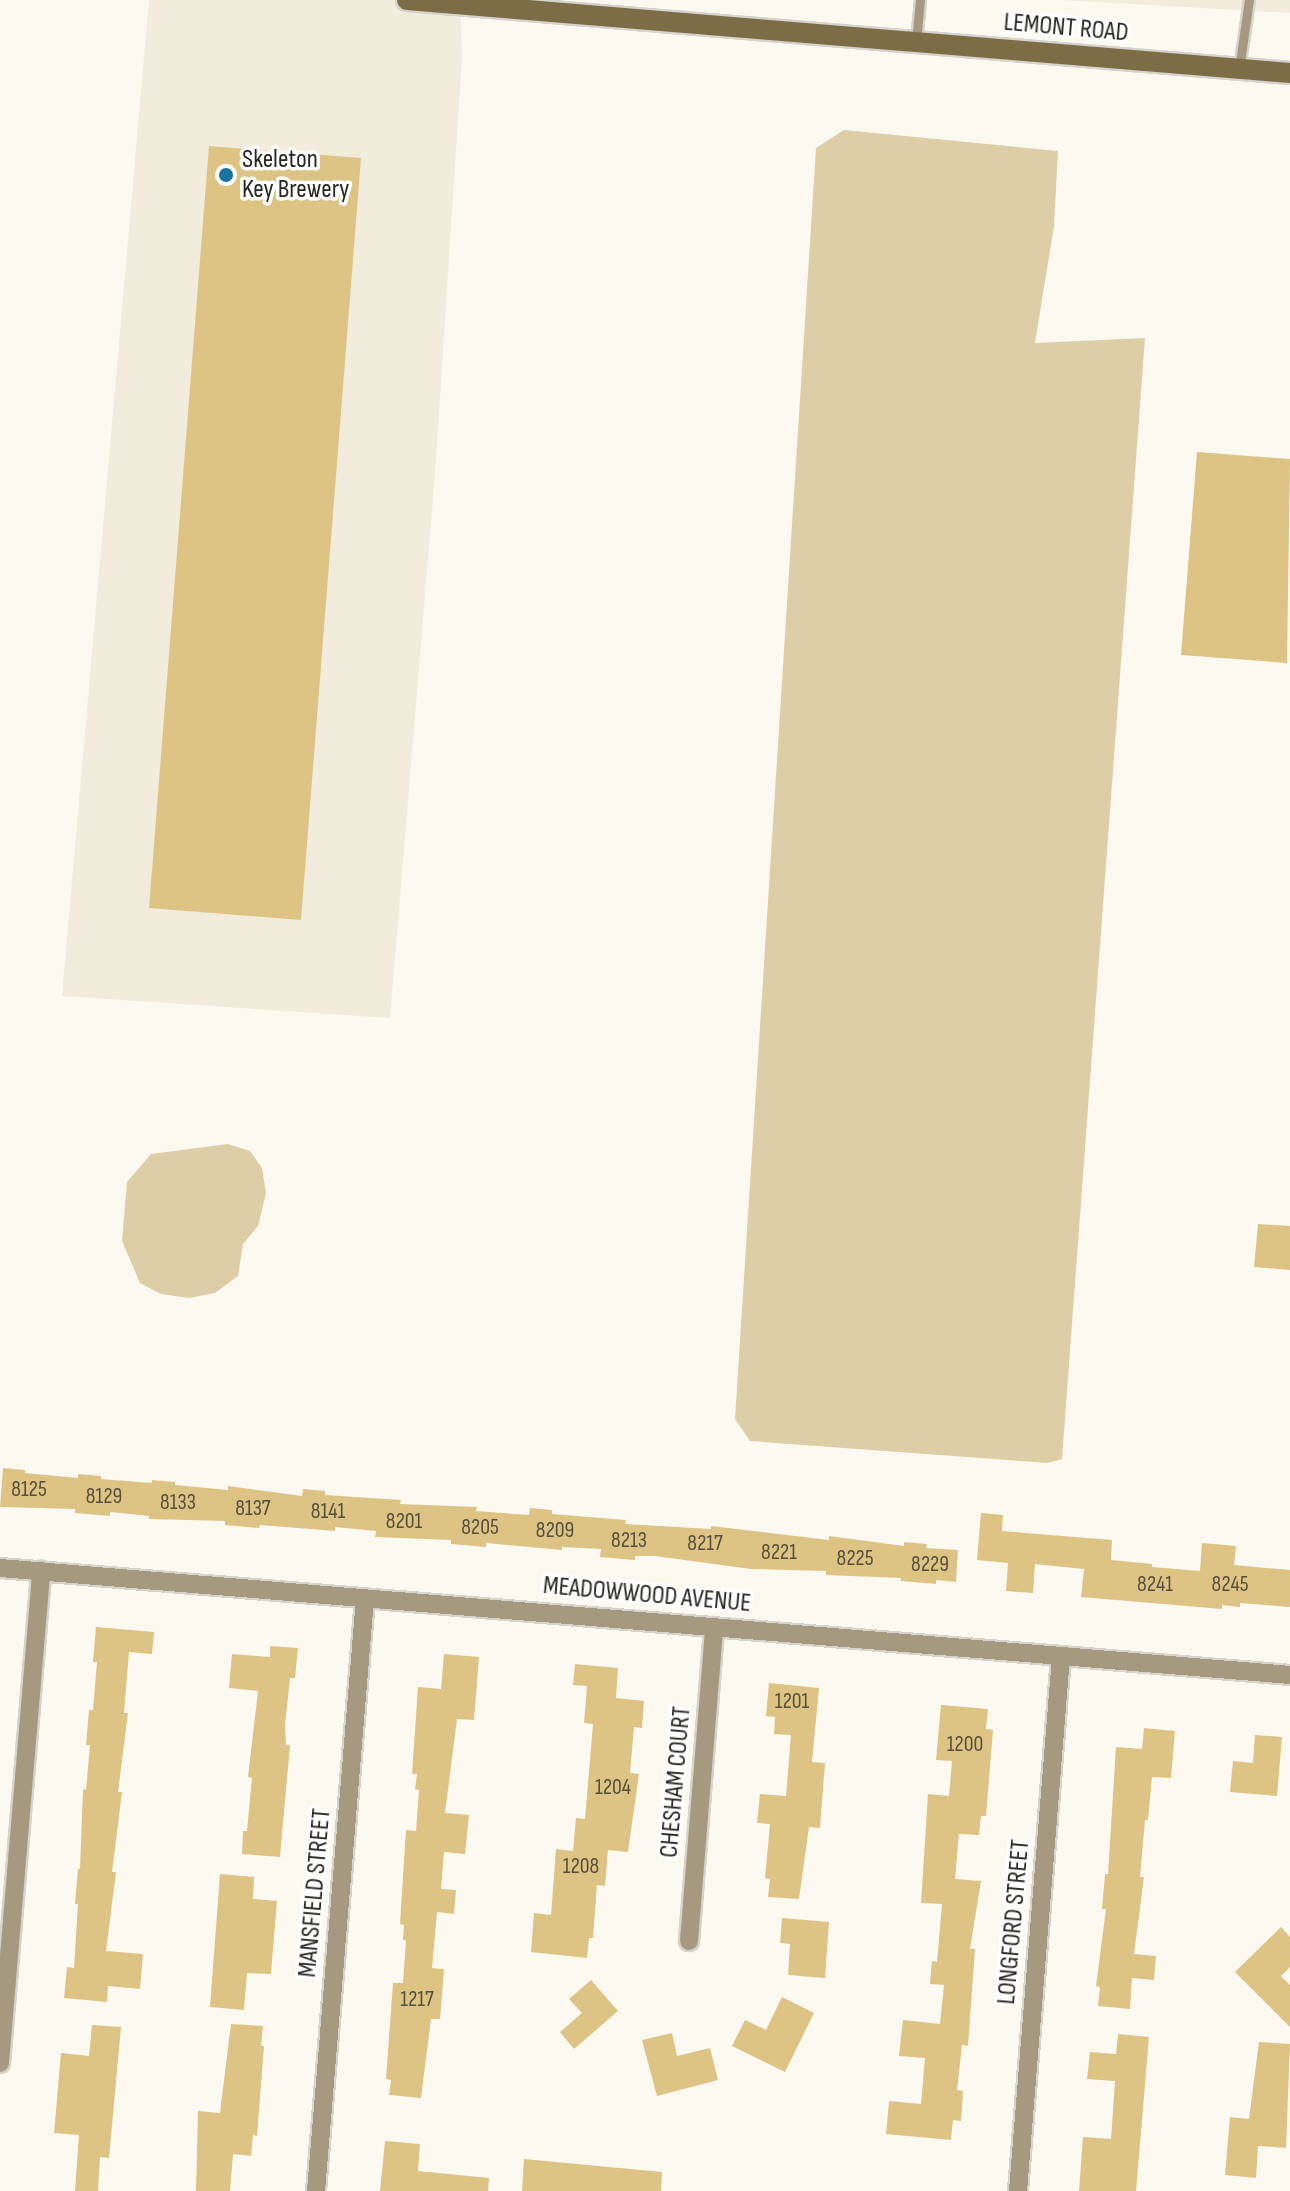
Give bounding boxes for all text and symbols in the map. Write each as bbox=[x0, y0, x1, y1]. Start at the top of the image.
street label: LEMONT ROAD bbox=[1002, 7, 1130, 49]
place label: Skeleton Key Brewery bbox=[242, 144, 349, 206]
marker: Skeleton Key Brewery bbox=[217, 166, 235, 184]
house number: 8125 bbox=[11, 1477, 47, 1503]
house number: 8129 bbox=[86, 1484, 122, 1510]
house number: 8133 bbox=[160, 1490, 196, 1516]
house number: 8137 bbox=[235, 1496, 271, 1522]
house number: 8141 bbox=[311, 1499, 345, 1525]
house number: 8201 bbox=[386, 1509, 422, 1535]
house number: 8205 bbox=[461, 1515, 499, 1541]
house number: 8209 bbox=[536, 1518, 574, 1544]
house number: 8213 bbox=[611, 1528, 647, 1554]
house number: 8217 bbox=[687, 1531, 723, 1557]
house number: 8221 bbox=[761, 1540, 797, 1566]
house number: 8225 bbox=[837, 1546, 873, 1572]
house number: 8229 bbox=[911, 1552, 949, 1578]
street label: MEADOWWOOD AVENUE bbox=[542, 1570, 752, 1620]
house number: 8241 bbox=[1137, 1572, 1173, 1598]
house number: 8245 bbox=[1212, 1572, 1248, 1598]
house number: 1201 bbox=[775, 1689, 809, 1715]
street label: CHESHAM COURT bbox=[654, 1705, 698, 1859]
house number: 1200 bbox=[947, 1732, 983, 1758]
house number: 1204 bbox=[595, 1775, 631, 1801]
street label: MANSFIELD STREET bbox=[292, 1807, 338, 1979]
street label: LONGFORD STREET bbox=[991, 1838, 1037, 2006]
house number: 1208 bbox=[563, 1854, 599, 1880]
house number: 1217 bbox=[400, 1987, 434, 2013]

